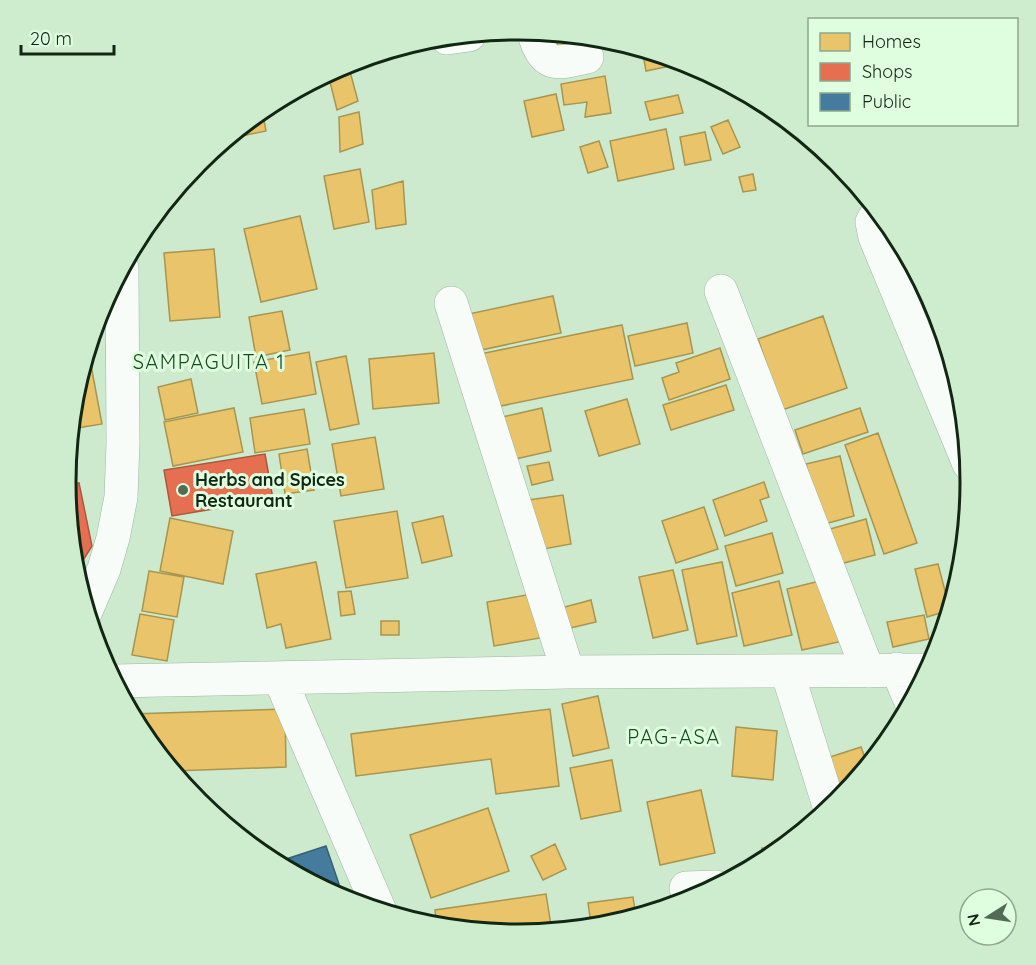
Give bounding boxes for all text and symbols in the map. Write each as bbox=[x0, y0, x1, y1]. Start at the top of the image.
scale bar bbox=[21, 18, 114, 56]
legend bbox=[808, 18, 1018, 126]
text: 20 m bbox=[30, 27, 72, 50]
text: Homes bbox=[862, 30, 921, 53]
text: Shops bbox=[862, 60, 913, 83]
text: Public bbox=[862, 90, 911, 113]
district label: SAMPAGUITA 1 bbox=[133, 349, 285, 374]
place label: Herbs and Spices Restaurant bbox=[195, 468, 345, 512]
marker: Herbs and Spices Restaurant bbox=[176, 483, 190, 497]
district label: PAG-ASA bbox=[627, 724, 721, 749]
north arrow bbox=[958, 887, 1018, 947]
text: N bbox=[962, 912, 984, 928]

